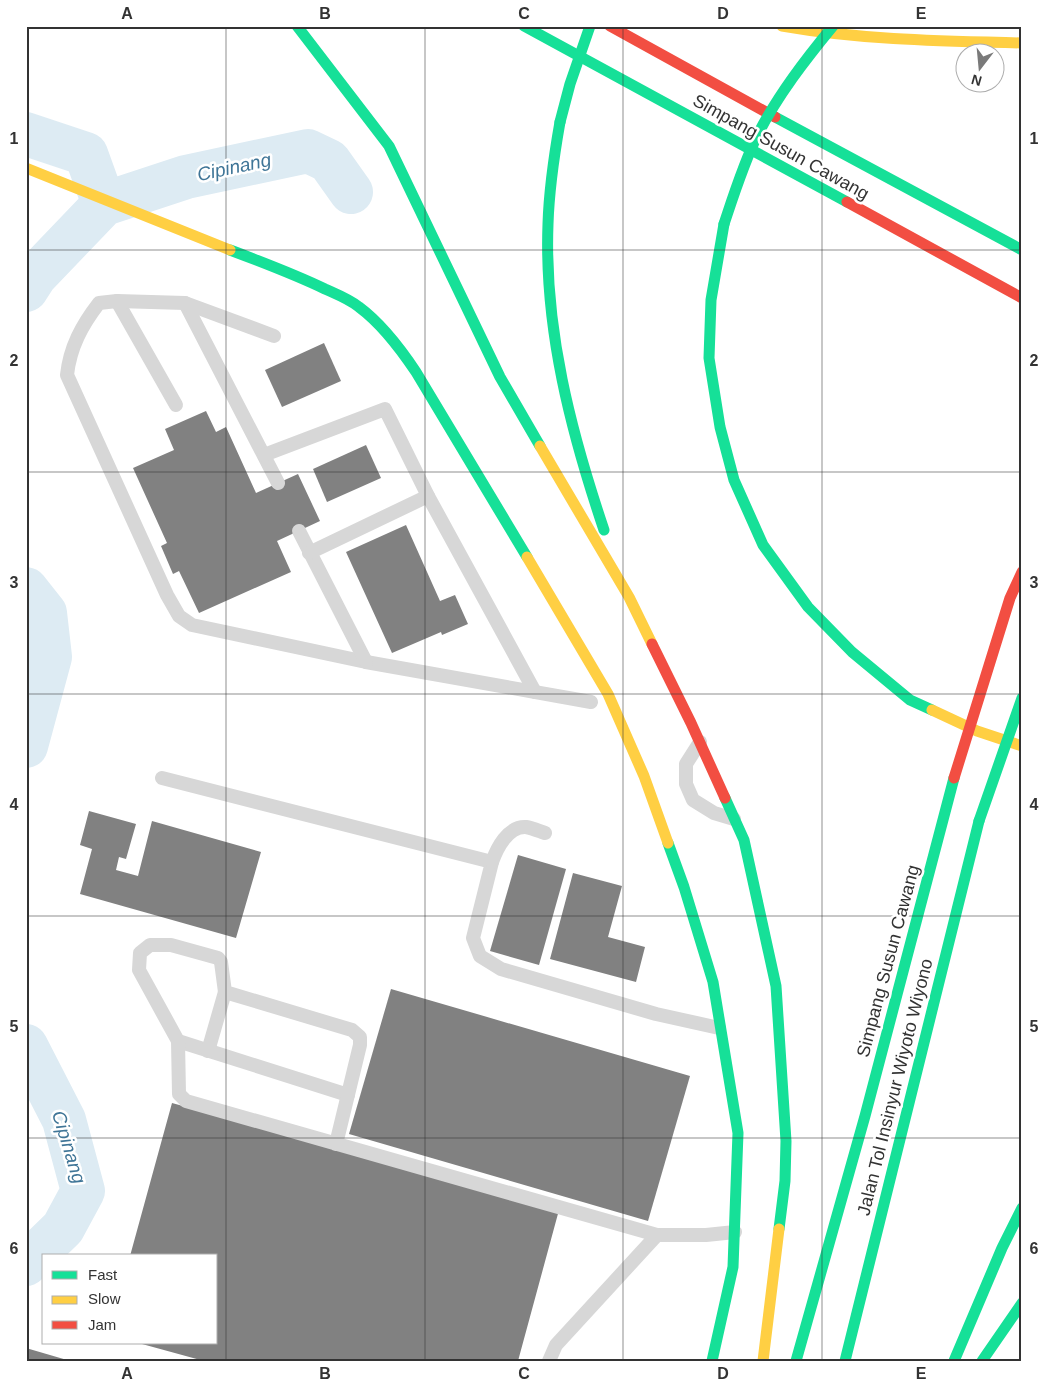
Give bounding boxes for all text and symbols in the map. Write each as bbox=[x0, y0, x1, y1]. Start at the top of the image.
text: A bbox=[121, 5, 133, 22]
text: B bbox=[319, 5, 331, 22]
text: C bbox=[518, 5, 530, 22]
text: D bbox=[717, 5, 729, 22]
text: E bbox=[916, 5, 927, 22]
north arrow bbox=[956, 42, 1006, 92]
text: N bbox=[969, 71, 983, 90]
street label: Simpang Susun Cawang bbox=[690, 90, 872, 204]
text: 1 bbox=[10, 130, 19, 147]
text: 1 bbox=[1030, 130, 1039, 147]
water label: Cipinang bbox=[195, 149, 273, 185]
text: 2 bbox=[10, 352, 19, 369]
text: 2 bbox=[1030, 352, 1039, 369]
text: 3 bbox=[10, 574, 19, 591]
text: 3 bbox=[1030, 574, 1039, 591]
text: 4 bbox=[10, 796, 19, 813]
text: 4 bbox=[1030, 796, 1039, 813]
street label: Simpang Susun Cawang bbox=[853, 863, 923, 1059]
street label: Jalan Tol Insinyur Wiyoto Wiyono bbox=[853, 957, 937, 1217]
text: 5 bbox=[10, 1018, 19, 1035]
text: 5 bbox=[1030, 1018, 1039, 1035]
water label: Cipinang bbox=[48, 1108, 90, 1186]
text: 6 bbox=[10, 1240, 19, 1257]
text: 6 bbox=[1030, 1240, 1039, 1257]
legend bbox=[42, 1254, 218, 1344]
text: Fast bbox=[88, 1266, 118, 1283]
text: Slow bbox=[88, 1290, 121, 1307]
text: Jam bbox=[88, 1316, 116, 1333]
text: A bbox=[121, 1365, 133, 1382]
text: B bbox=[319, 1365, 331, 1382]
text: C bbox=[518, 1365, 530, 1382]
text: D bbox=[717, 1365, 729, 1382]
text: E bbox=[916, 1365, 927, 1382]

